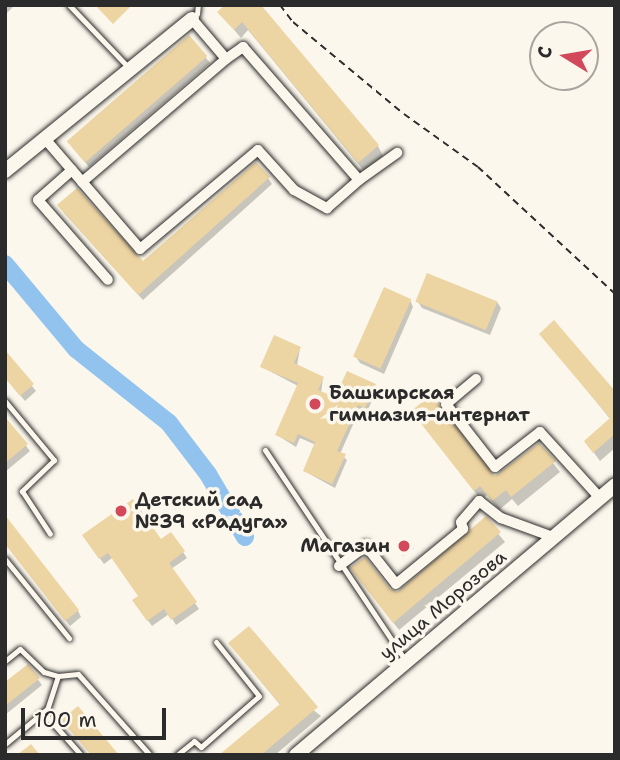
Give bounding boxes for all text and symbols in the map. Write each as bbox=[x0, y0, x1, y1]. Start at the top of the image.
north arrow bbox=[529, 21, 599, 91]
text: С bbox=[531, 44, 558, 60]
place label: Башкирская гимназия-интернат bbox=[329, 382, 530, 426]
marker: Башкирская гимназия-интернат bbox=[307, 396, 323, 412]
place label: Детский сад №39 «Радуга» bbox=[135, 489, 288, 533]
marker: Детский сад №39 «Радуга» bbox=[113, 503, 129, 519]
place label: Магазин bbox=[300, 535, 390, 557]
marker: Магазин bbox=[396, 538, 412, 554]
street label: улица Морозова bbox=[375, 545, 511, 665]
scale bar bbox=[24, 694, 170, 738]
text: 100 m bbox=[34, 706, 97, 734]

